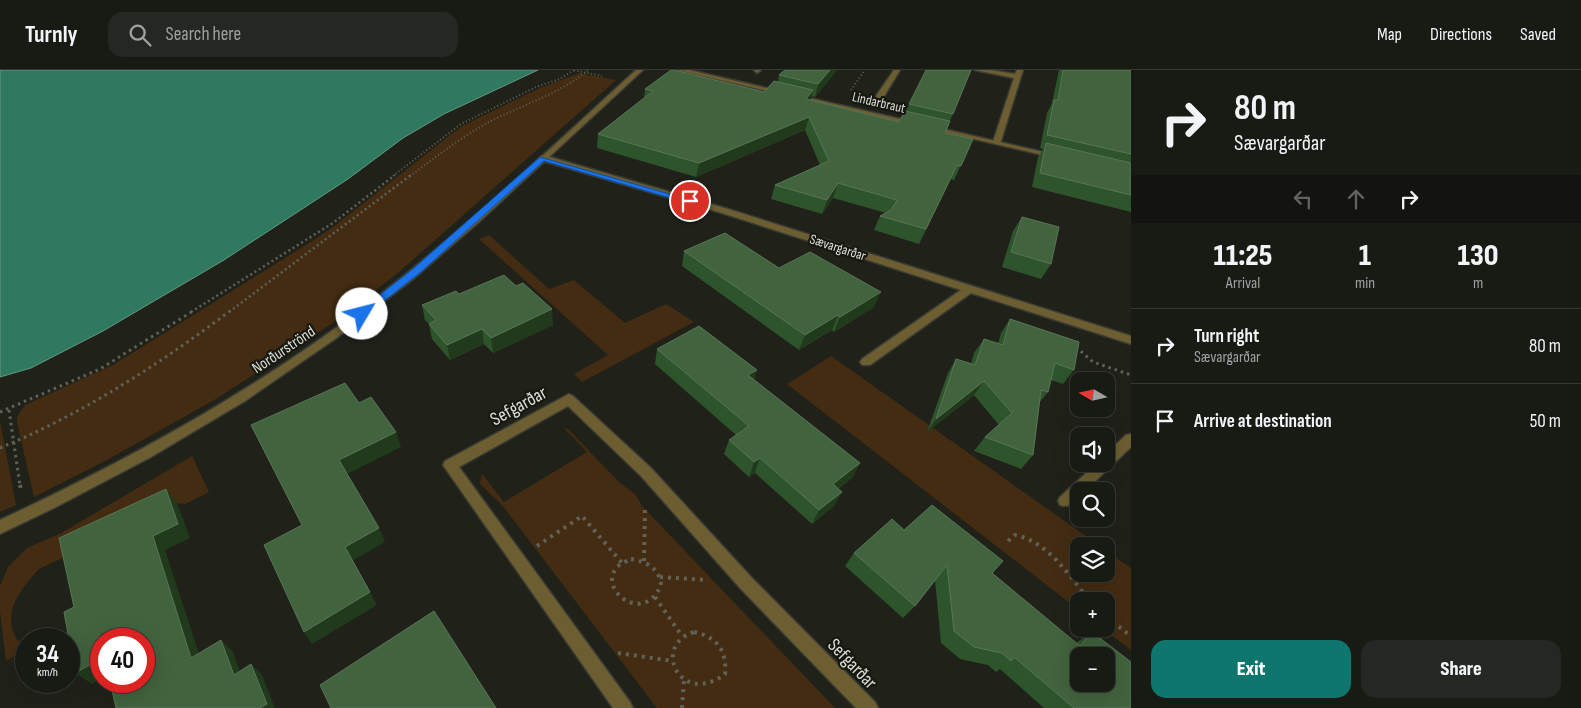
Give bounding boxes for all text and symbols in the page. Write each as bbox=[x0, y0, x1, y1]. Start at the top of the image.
search box bbox=[108, 12, 458, 57]
text: Turnly bbox=[25, 20, 78, 49]
icon: search bbox=[126, 21, 154, 49]
text: Search here bbox=[166, 23, 241, 46]
text: Map bbox=[1377, 24, 1402, 45]
text: Directions bbox=[1430, 24, 1492, 45]
text: Saved bbox=[1520, 24, 1556, 45]
text: 80 m bbox=[1234, 87, 1296, 130]
street label: Lindarbraut bbox=[851, 88, 907, 117]
icon: right bbox=[1151, 90, 1216, 155]
text: Sævargarðar bbox=[1234, 130, 1326, 157]
pin bbox=[669, 180, 711, 222]
icon: left bbox=[1289, 185, 1317, 213]
icon: ahead bbox=[1342, 185, 1370, 213]
icon: right bbox=[1395, 185, 1423, 213]
icon: arrive bbox=[676, 187, 704, 215]
street label: Sævargarðar bbox=[807, 230, 868, 265]
text: 11:25 bbox=[1214, 238, 1272, 274]
text: 1 bbox=[1359, 238, 1371, 274]
text: 130 bbox=[1458, 238, 1498, 274]
text: Arrival bbox=[1226, 274, 1260, 293]
text: min bbox=[1355, 274, 1375, 293]
text: m bbox=[1473, 274, 1483, 293]
position arrow bbox=[335, 287, 387, 339]
street label: Norðurströnd bbox=[249, 322, 319, 378]
text: Turn right bbox=[1194, 325, 1259, 348]
icon: right bbox=[1151, 332, 1179, 360]
text: 80 m bbox=[1529, 335, 1561, 358]
text: Sævargarðar bbox=[1194, 348, 1261, 367]
north arrow bbox=[1070, 372, 1115, 418]
map controls bbox=[1070, 372, 1115, 692]
street label: Sefgarðar bbox=[486, 381, 552, 431]
icon: arrive bbox=[1151, 407, 1179, 435]
text: Arrive at destination bbox=[1194, 410, 1332, 433]
text: 50 m bbox=[1530, 410, 1561, 433]
button: sound bbox=[1070, 427, 1115, 472]
button: search bbox=[1070, 482, 1115, 527]
button: layers bbox=[1070, 537, 1115, 582]
button: + bbox=[1070, 592, 1115, 637]
speed limit sign: 40 bbox=[90, 628, 155, 693]
street label: Sefgarðar bbox=[822, 634, 882, 695]
text: 34 bbox=[36, 639, 59, 670]
button: Exit bbox=[1151, 640, 1351, 698]
button: Share bbox=[1361, 640, 1561, 698]
button: − bbox=[1070, 647, 1115, 692]
text: km/h bbox=[37, 665, 58, 680]

